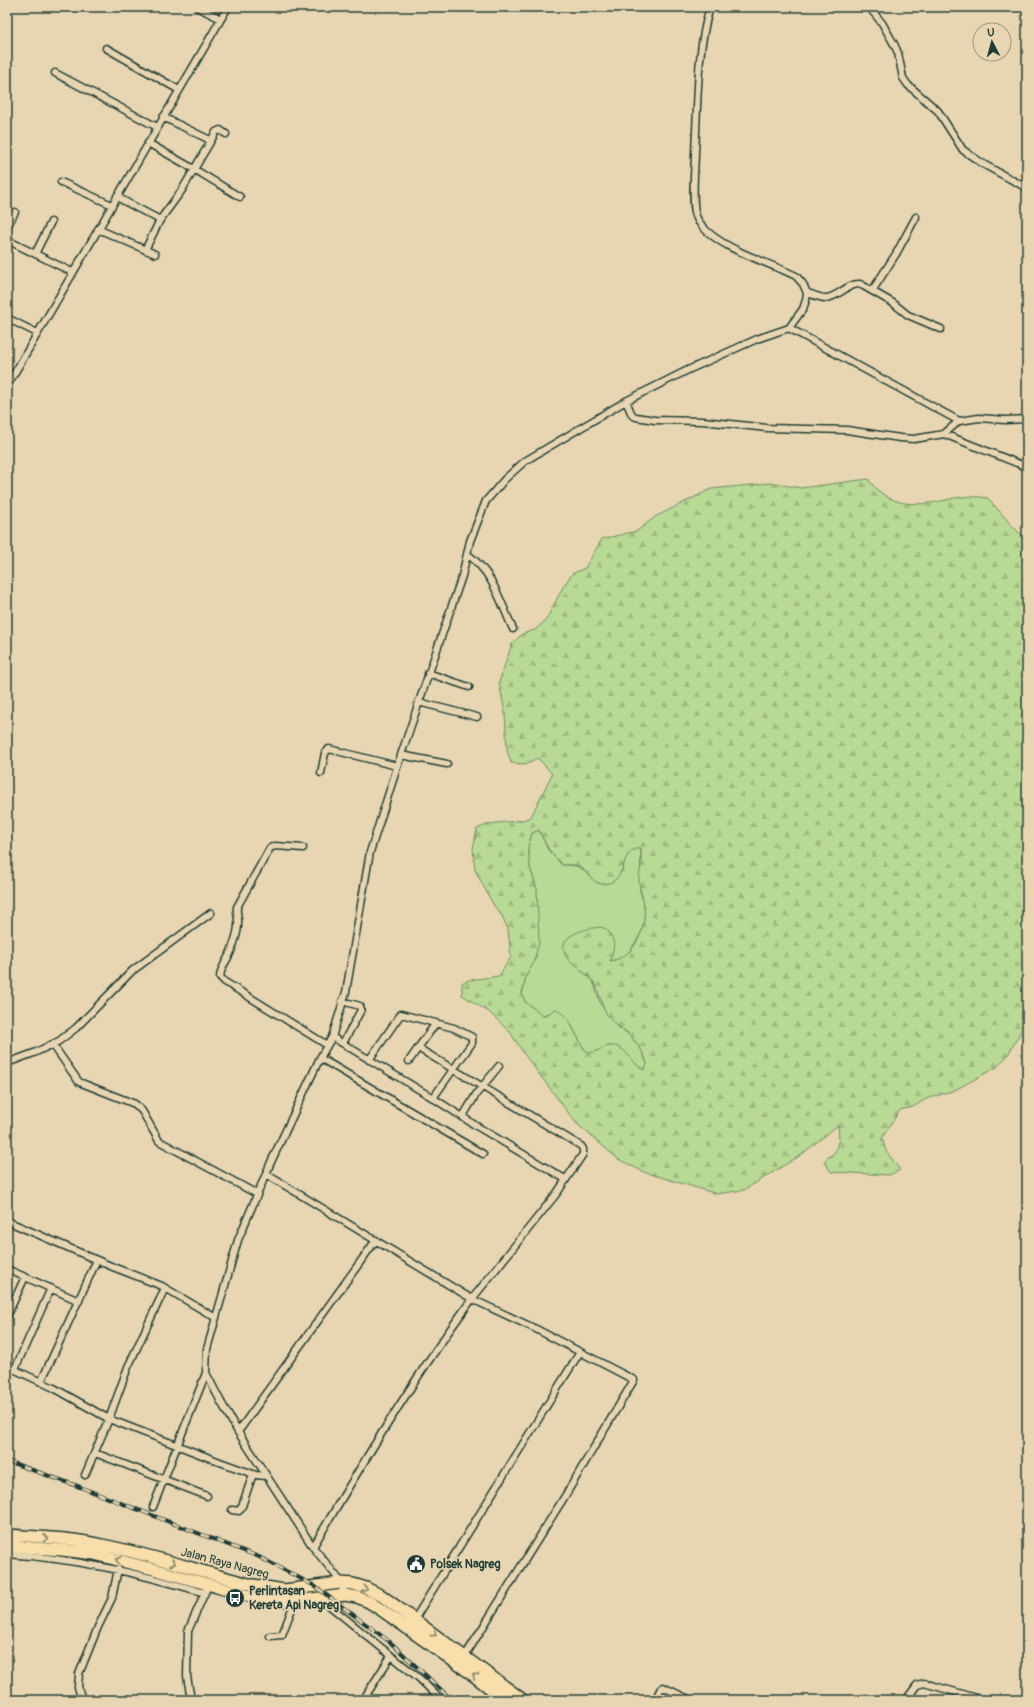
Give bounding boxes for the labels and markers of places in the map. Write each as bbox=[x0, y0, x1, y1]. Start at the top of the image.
public building icon: Polsek Nagreg bbox=[405, 1553, 427, 1575]
place label: Polsek Nagreg bbox=[430, 1557, 501, 1572]
place label: Perlintasan Kereta Api Nagreg bbox=[249, 1584, 339, 1613]
bus stop icon: Perlintasan Kereta Api Nagreg bbox=[224, 1587, 246, 1609]

